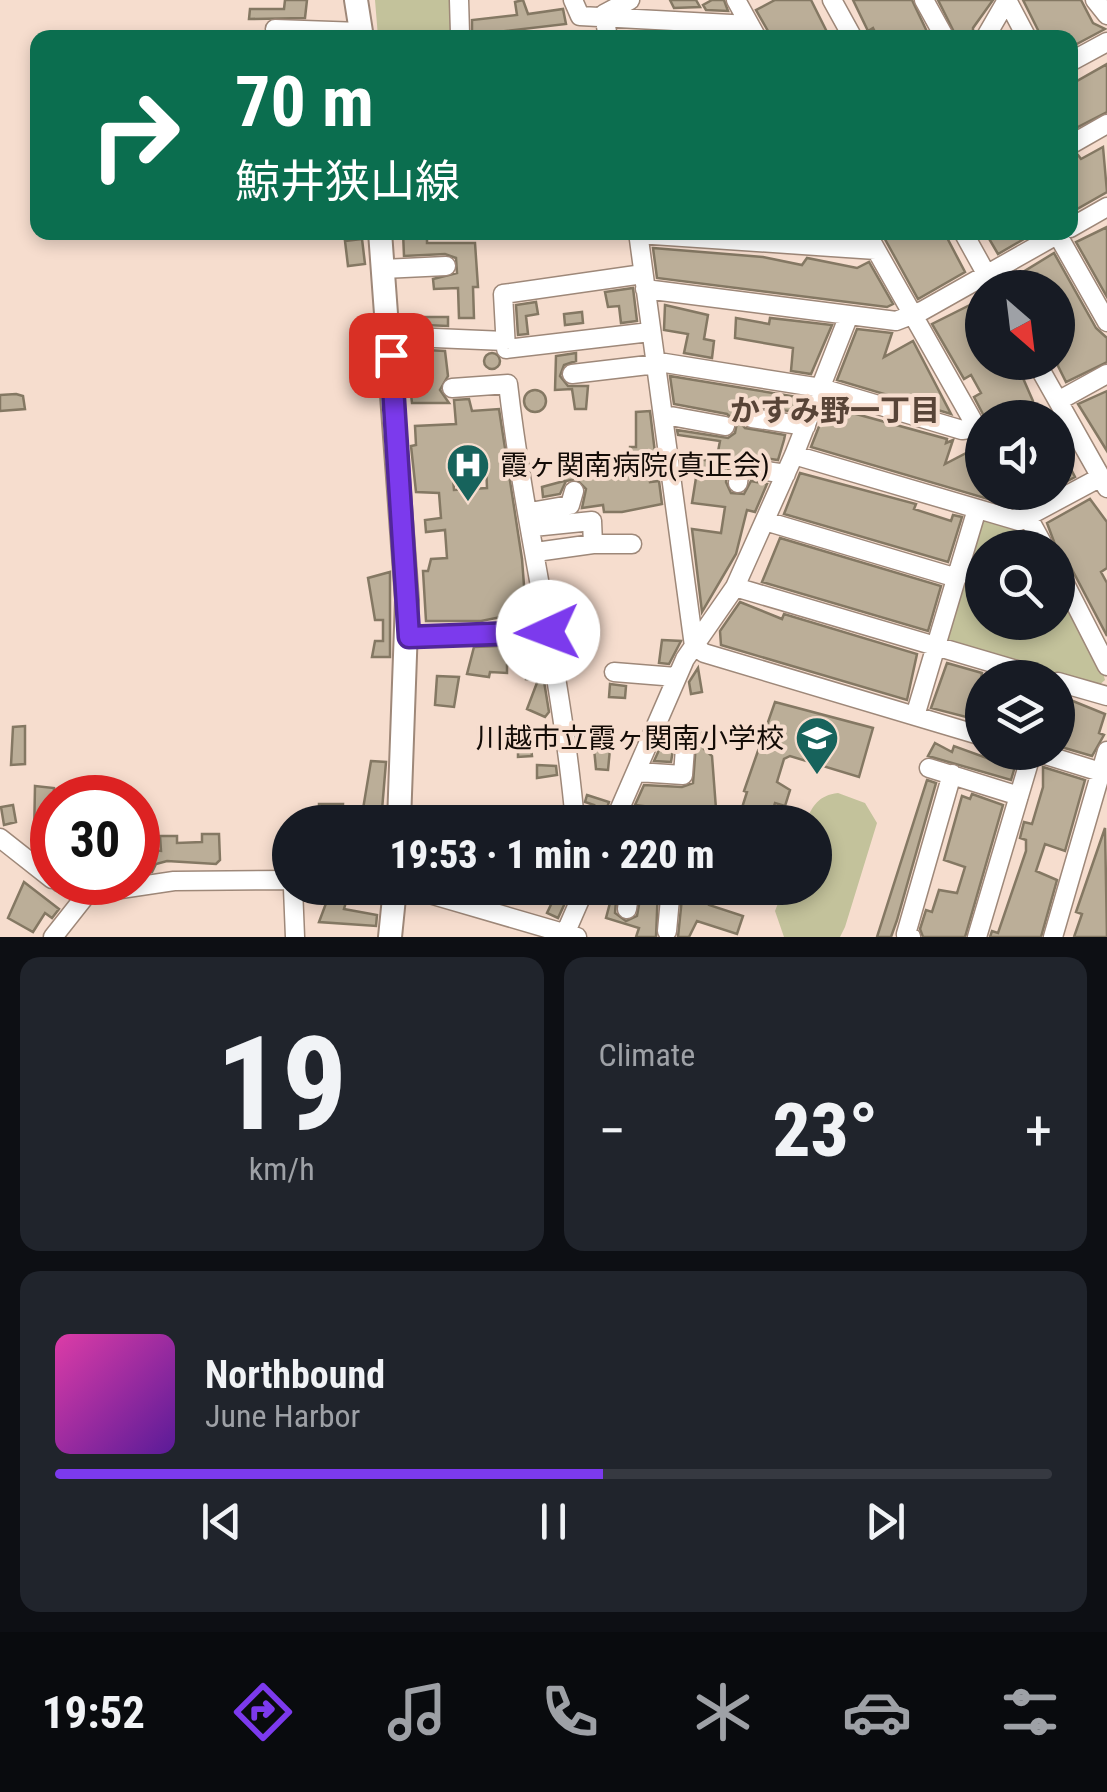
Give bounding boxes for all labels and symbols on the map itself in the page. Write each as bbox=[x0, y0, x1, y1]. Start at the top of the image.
north arrow bbox=[965, 270, 1075, 380]
pin bbox=[349, 313, 434, 398]
district label: かすみ野一丁目 bbox=[730, 393, 940, 428]
hospital icon: 霞ヶ関南病院(真正会) bbox=[445, 442, 491, 503]
place label: 霞ヶ関南病院(真正会) bbox=[500, 449, 770, 482]
position arrow bbox=[496, 580, 600, 684]
school or university icon: 川越市立霞ヶ関南小学校 bbox=[794, 715, 840, 776]
place label: 川越市立霞ヶ関南小学校 bbox=[476, 722, 784, 755]
speed limit sign: 30 bbox=[30, 775, 160, 905]

